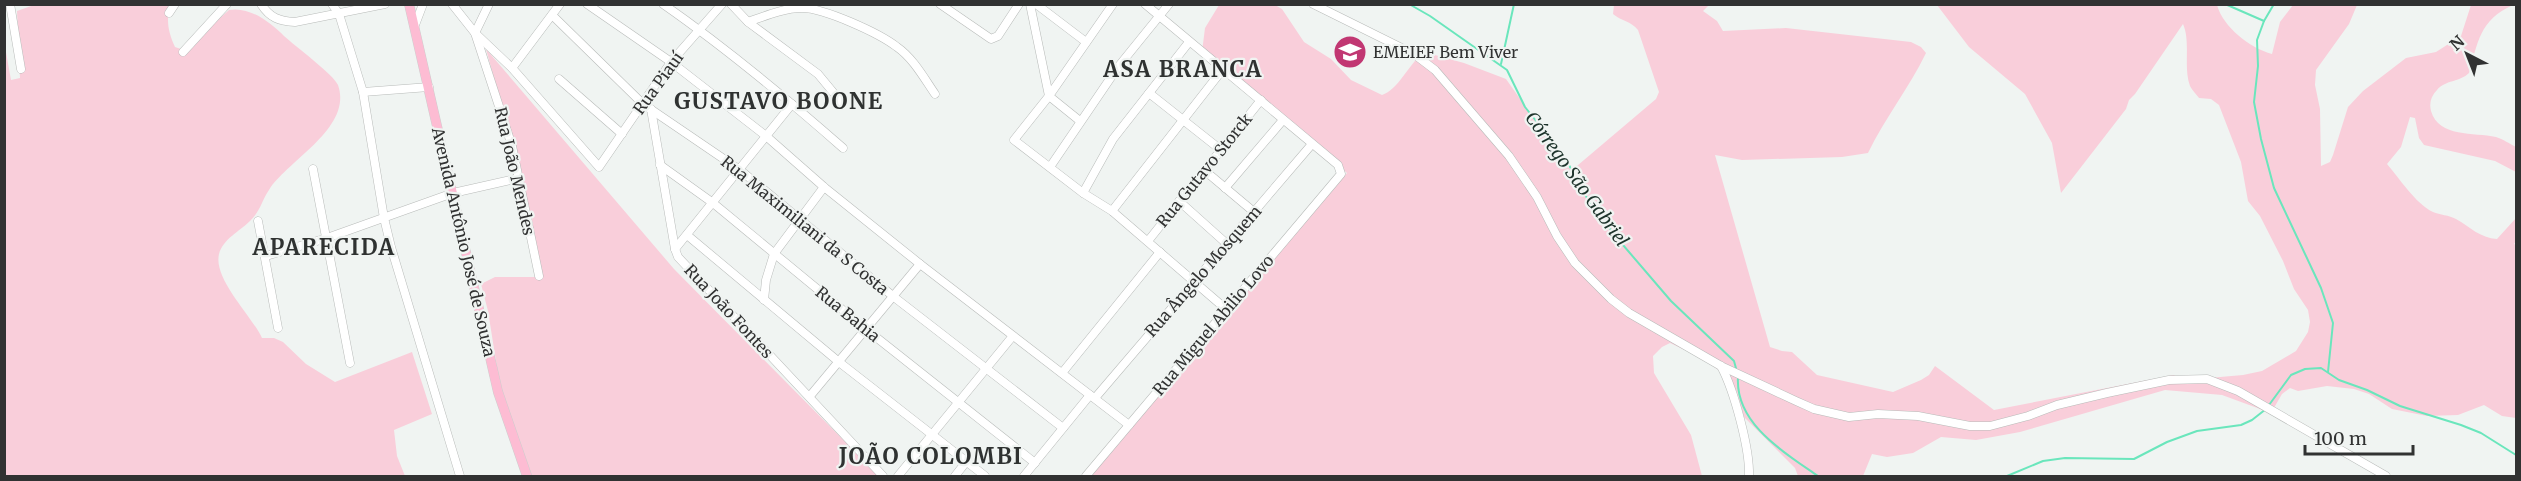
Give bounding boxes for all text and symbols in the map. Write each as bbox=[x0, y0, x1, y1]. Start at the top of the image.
north arrow bbox=[2437, 24, 2497, 84]
text: N bbox=[2446, 31, 2469, 55]
school or university icon: EMEIEF Bem Viver bbox=[1332, 34, 1368, 70]
place label: EMEIEF Bem Viver bbox=[1373, 42, 1518, 62]
street label: Rua Piauí bbox=[629, 47, 688, 118]
district label: ASA BRANCA bbox=[1102, 55, 1263, 83]
district label: GUSTAVO BOONE bbox=[674, 87, 884, 115]
street label: Rua João Mendes bbox=[491, 105, 539, 237]
water label: Córrego São Gabriel bbox=[1520, 107, 1634, 251]
street label: Rua Gutavo Storck bbox=[1152, 108, 1257, 231]
street label: Avenida Antônio José de Souza bbox=[428, 124, 500, 359]
street label: Rua Maximiliani da S Costa bbox=[717, 151, 893, 299]
street label: Rua Ângelo Mosquem bbox=[1141, 201, 1266, 341]
district label: APARECIDA bbox=[252, 233, 395, 261]
street label: Rua Miguel Abilio Lovo bbox=[1148, 251, 1278, 399]
street label: Rua João Fontes bbox=[680, 260, 778, 362]
street label: Rua Bahia bbox=[812, 282, 885, 346]
scale bar bbox=[2305, 418, 2413, 456]
text: 100 m bbox=[2314, 427, 2367, 450]
district label: JOÃO COLOMBI bbox=[838, 442, 1023, 470]

